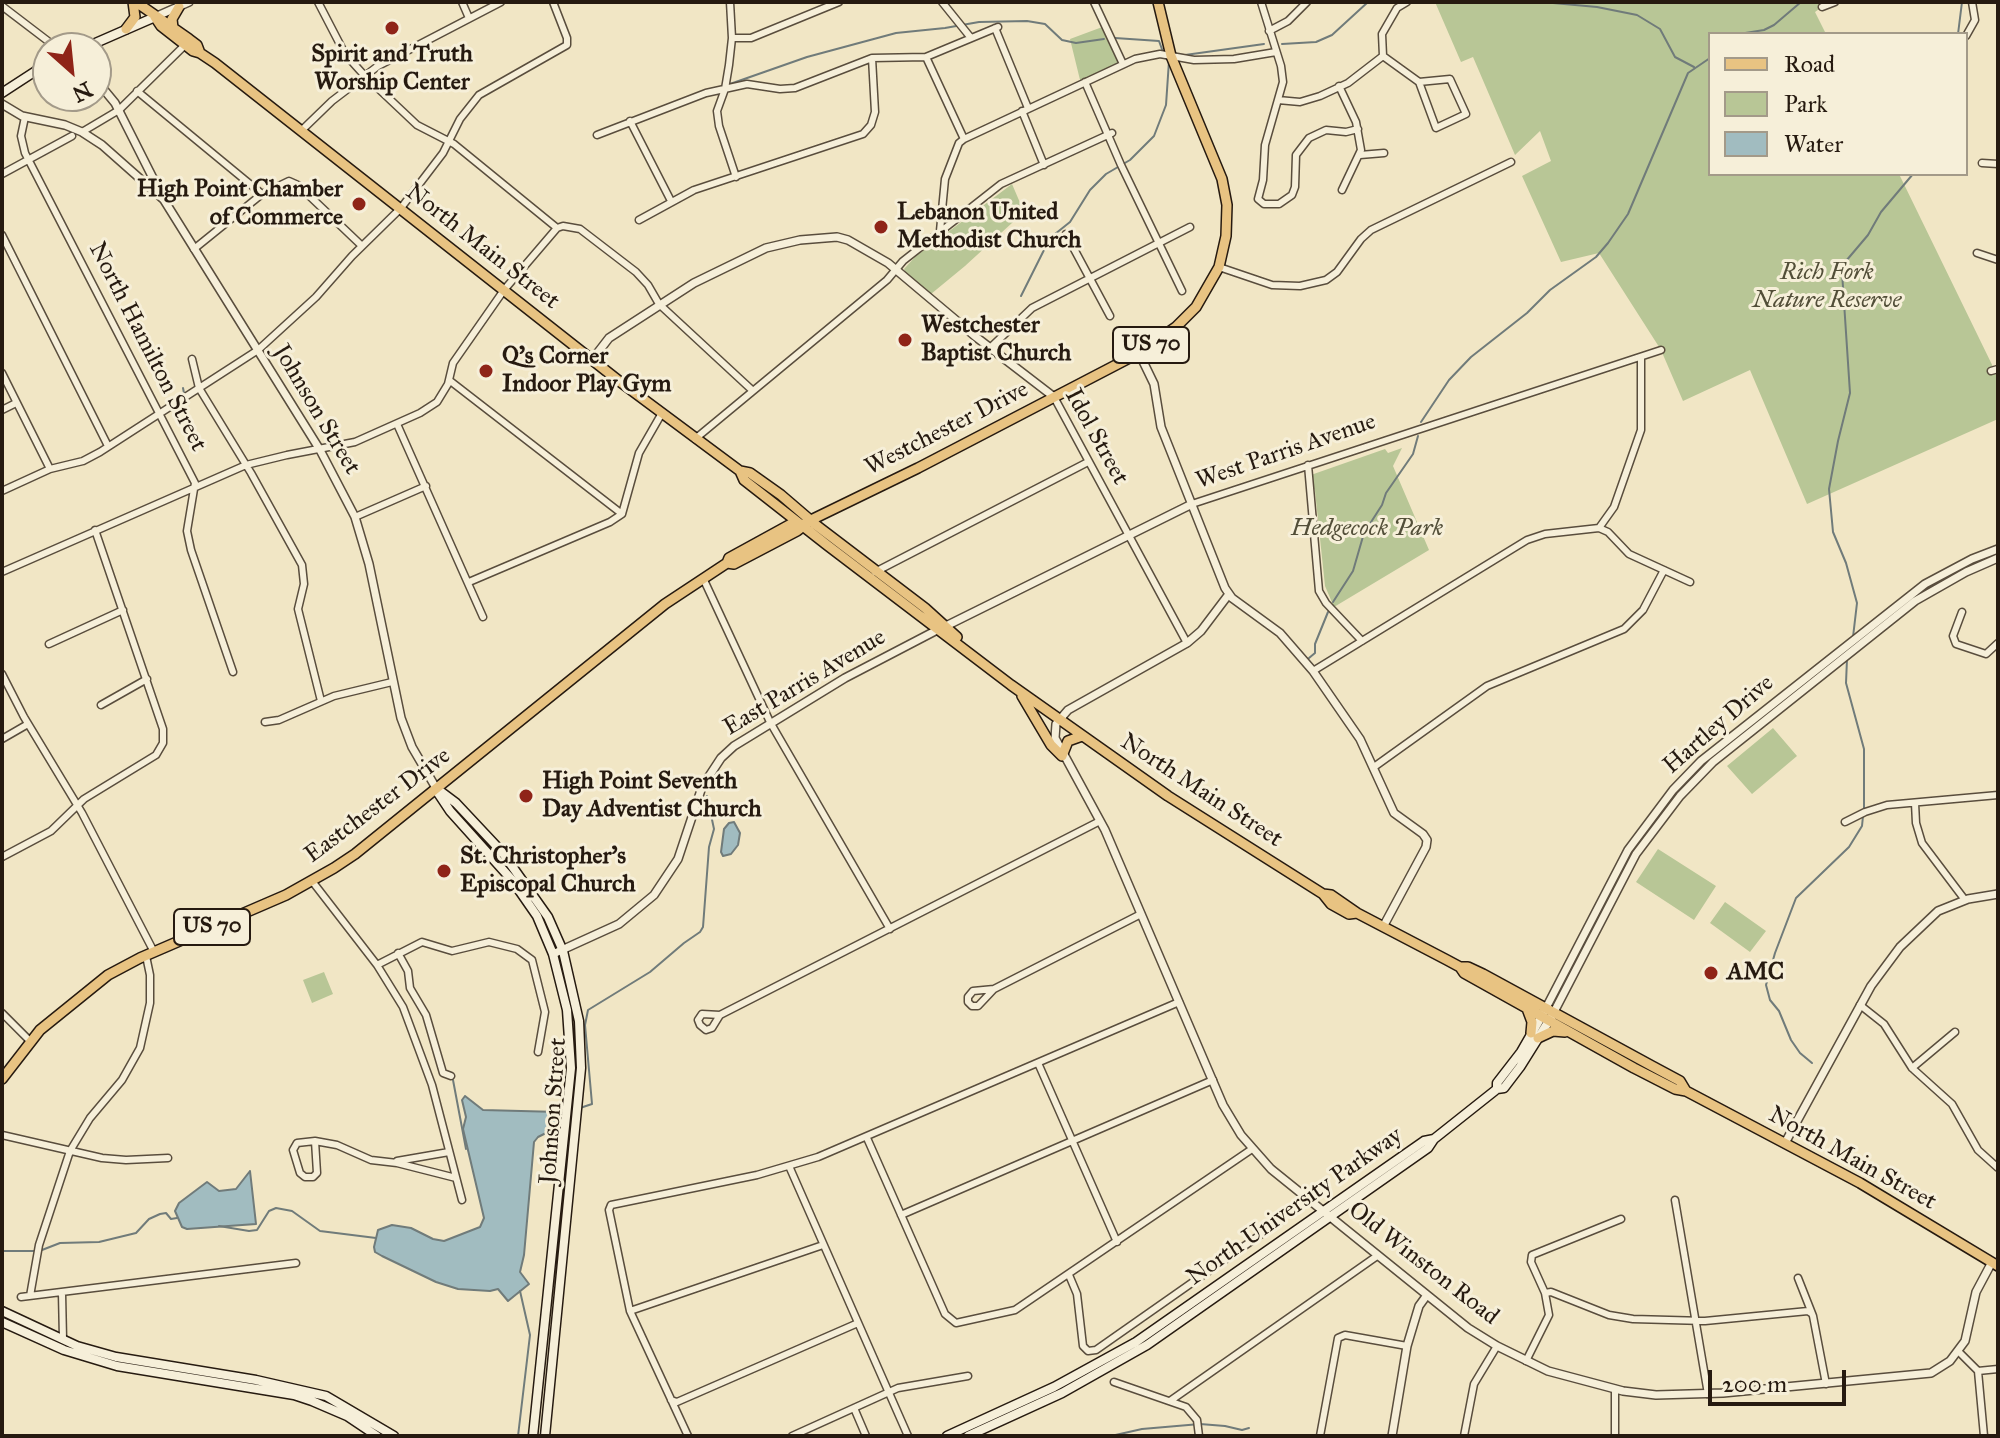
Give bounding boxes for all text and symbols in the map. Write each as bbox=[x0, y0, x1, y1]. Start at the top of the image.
marker: Spirit and Truth Worship Center bbox=[383, 19, 401, 37]
north arrow bbox=[32, 32, 112, 112]
legend bbox=[1708, 32, 1968, 176]
place label: Spirit and Truth Worship Center bbox=[311, 41, 473, 97]
text: Road bbox=[1784, 49, 1835, 79]
text: N bbox=[68, 76, 97, 108]
text: Park bbox=[1784, 89, 1827, 119]
text: Water bbox=[1784, 129, 1843, 159]
place label: High Point Chamber of Commerce bbox=[137, 176, 343, 232]
street label: North Main Street bbox=[399, 178, 565, 316]
marker: High Point Chamber of Commerce bbox=[350, 195, 368, 213]
place label: Lebanon United Methodist Church bbox=[897, 199, 1081, 255]
marker: Lebanon United Methodist Church bbox=[872, 218, 890, 236]
street label: North Hamilton Street bbox=[82, 238, 212, 456]
park label: Rich Fork Nature Reserve bbox=[1753, 259, 1901, 315]
place label: Westchester Baptist Church bbox=[921, 312, 1071, 368]
road number: US 70 bbox=[1113, 327, 1189, 363]
marker: Westchester Baptist Church bbox=[896, 331, 914, 349]
street label: Johnson Street bbox=[266, 340, 366, 480]
place label: Q's Corner Indoor Play Gym bbox=[502, 343, 671, 399]
marker: Q's Corner Indoor Play Gym bbox=[477, 362, 495, 380]
street label: Westchester Drive bbox=[861, 375, 1033, 483]
street label: Idol Street bbox=[1058, 384, 1134, 490]
street label: West Parris Avenue bbox=[1192, 408, 1380, 496]
park label: Hedgecock Park bbox=[1291, 515, 1443, 543]
street label: East Parris Avenue bbox=[719, 623, 891, 743]
street label: Hartley Drive bbox=[1658, 669, 1780, 781]
street label: North Main Street bbox=[1115, 728, 1287, 854]
street label: Eastchester Drive bbox=[300, 742, 456, 870]
place label: High Point Seventh Day Adventist Church bbox=[542, 768, 762, 824]
marker: High Point Seventh Day Adventist Church bbox=[517, 787, 535, 805]
place label: St. Christopher's Episcopal Church bbox=[460, 843, 635, 899]
marker: St. Christopher's Episcopal Church bbox=[435, 862, 453, 880]
road number: US 70 bbox=[174, 909, 250, 945]
place label: AMC bbox=[1727, 959, 1784, 987]
marker: AMC bbox=[1702, 964, 1720, 982]
street label: Johnson Street bbox=[535, 1037, 573, 1185]
street label: North Main Street bbox=[1763, 1101, 1941, 1217]
street label: North University Parkway bbox=[1182, 1122, 1408, 1292]
street label: Old Winston Road bbox=[1342, 1196, 1504, 1332]
scale bar bbox=[1712, 1354, 1850, 1404]
text: 200 m bbox=[1722, 1369, 1787, 1399]

